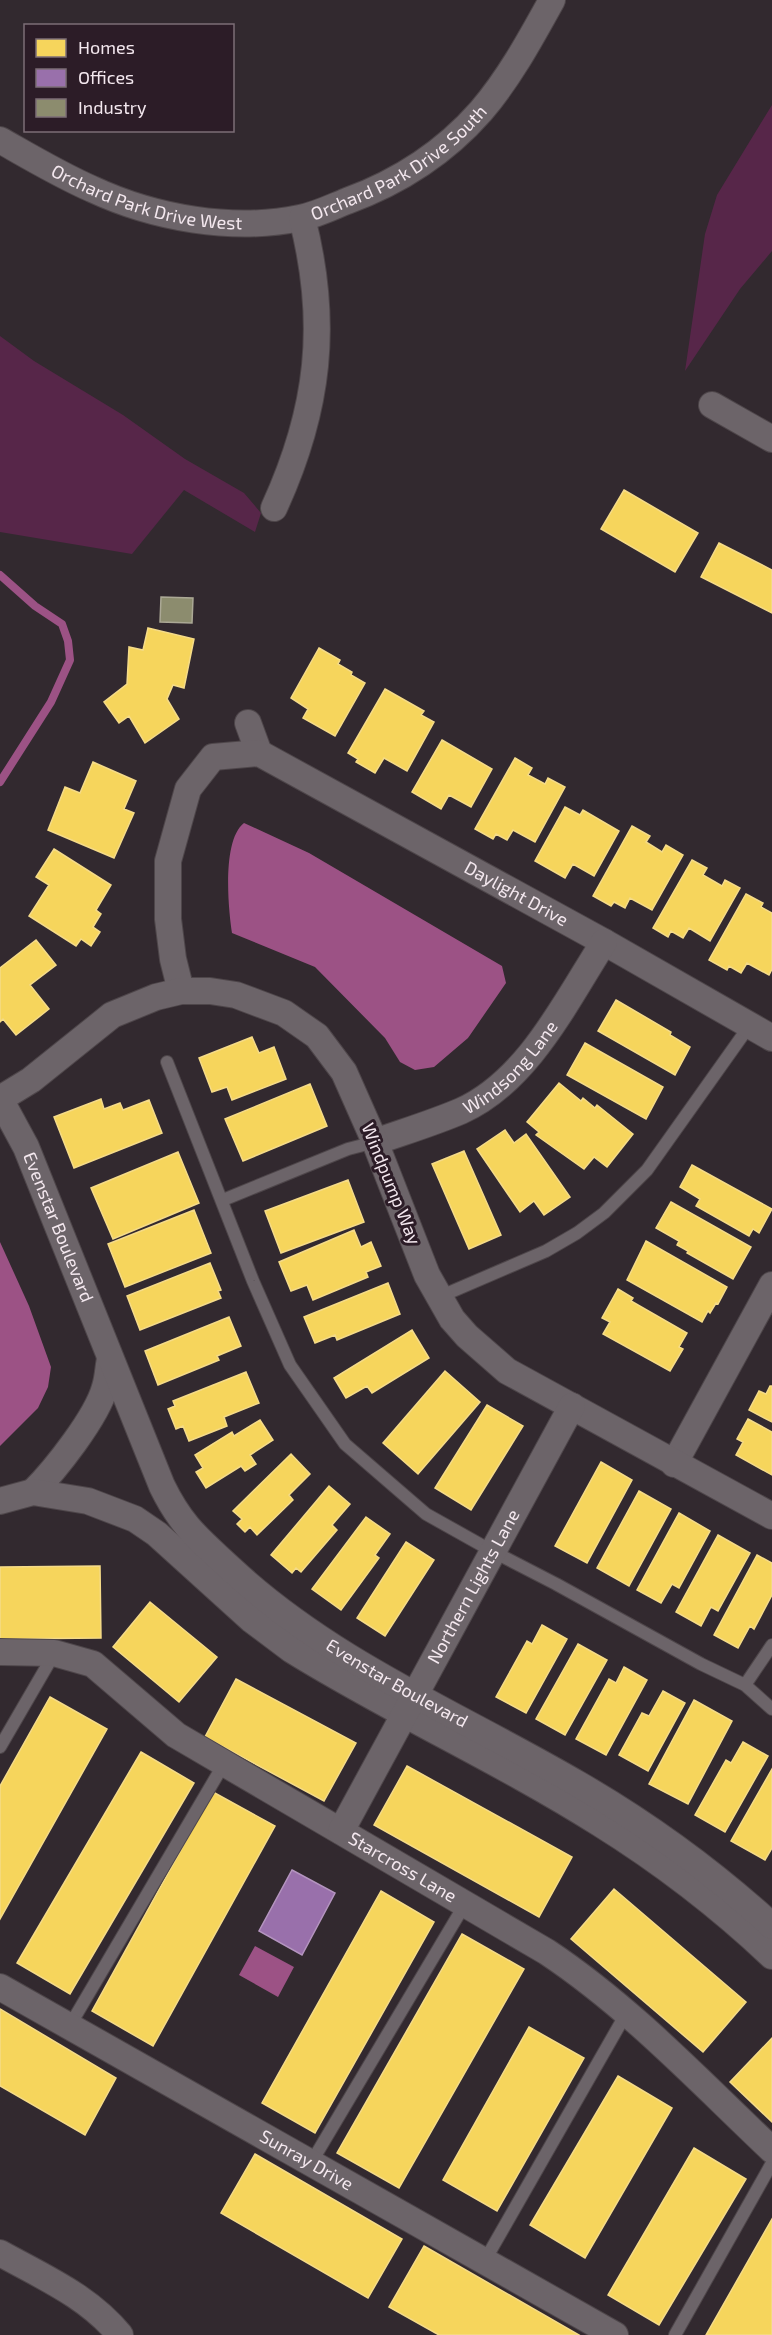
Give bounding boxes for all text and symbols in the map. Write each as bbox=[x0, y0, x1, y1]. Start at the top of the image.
legend bbox=[24, 24, 234, 132]
text: Homes bbox=[78, 36, 135, 58]
text: Offices bbox=[78, 66, 134, 88]
text: Industry bbox=[78, 96, 147, 118]
street label: Orchard Park Drive South bbox=[307, 100, 491, 225]
street label: Orchard Park Drive West bbox=[48, 159, 243, 233]
street label: Daylight Drive bbox=[461, 856, 572, 930]
street label: Windsong Lane bbox=[459, 1016, 562, 1118]
street label: Windpump Way bbox=[358, 1120, 427, 1248]
street label: Evenstar Boulevard bbox=[19, 1148, 99, 1305]
street label: Northern Lights Lane bbox=[422, 1505, 524, 1667]
street label: Evenstar Boulevard bbox=[322, 1633, 472, 1732]
street label: Starcross Lane bbox=[345, 1826, 461, 1907]
street label: Sunray Drive bbox=[256, 2124, 357, 2195]

